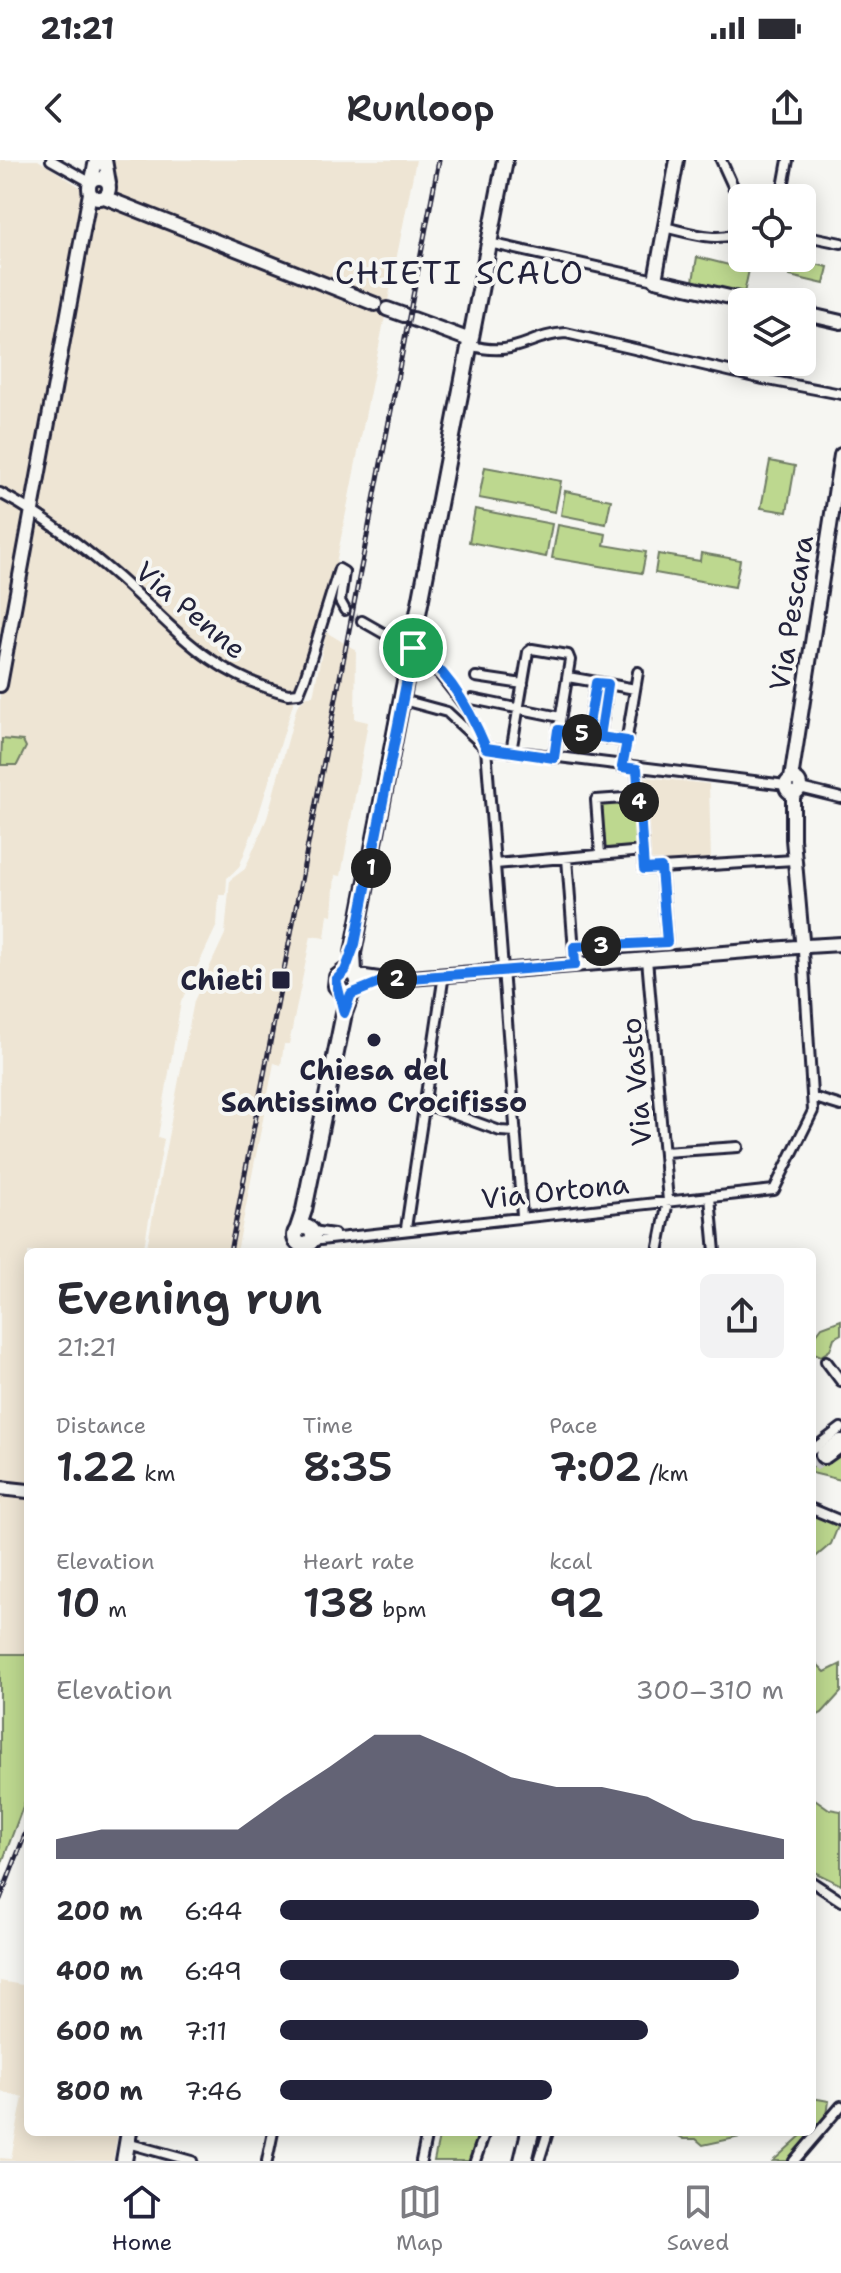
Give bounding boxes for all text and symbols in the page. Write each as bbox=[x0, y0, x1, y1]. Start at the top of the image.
text: 21:21 bbox=[40, 8, 114, 49]
text: Runloop bbox=[346, 84, 495, 133]
icon: back bbox=[32, 86, 76, 130]
icon: share bbox=[765, 86, 809, 130]
map controls bbox=[728, 184, 816, 376]
button: locate bbox=[728, 184, 816, 272]
district label: CHIETI SCALO bbox=[335, 251, 585, 294]
button: layers bbox=[728, 288, 816, 376]
street label: Via Pescara bbox=[760, 533, 822, 693]
street label: Via Penne bbox=[127, 552, 255, 668]
pin bbox=[379, 614, 447, 682]
icon: arrive bbox=[391, 626, 435, 670]
pin: 5 bbox=[562, 714, 602, 754]
text: 5 bbox=[575, 719, 589, 748]
pin: 4 bbox=[619, 782, 659, 822]
text: 4 bbox=[631, 787, 647, 816]
pin: 1 bbox=[351, 848, 391, 888]
text: 1 bbox=[366, 853, 376, 882]
pin: 3 bbox=[581, 926, 621, 966]
text: 3 bbox=[593, 931, 609, 960]
pin: 2 bbox=[377, 959, 417, 999]
place label: Chieti bbox=[180, 961, 263, 999]
text: 2 bbox=[389, 964, 405, 993]
marker: Chieti bbox=[270, 969, 292, 991]
street label: Via Vasto bbox=[611, 1016, 661, 1148]
marker: Chiesa del Santissimo Crocifisso bbox=[365, 1031, 383, 1049]
place label: Chiesa del Santissimo Crocifisso bbox=[221, 1051, 527, 1121]
street label: Via Ortona bbox=[479, 1164, 631, 1218]
text: Evening run bbox=[56, 1269, 323, 1328]
button: share bbox=[700, 1274, 784, 1358]
text: 21:21 bbox=[56, 1329, 117, 1364]
text: Distance bbox=[56, 1411, 146, 1440]
text: Time bbox=[303, 1411, 353, 1440]
text: Pace bbox=[549, 1411, 598, 1440]
text: 1.22 bbox=[56, 1440, 137, 1494]
text: 8:35 bbox=[303, 1440, 393, 1494]
text: 7:02 bbox=[549, 1440, 642, 1494]
text: km bbox=[137, 1459, 175, 1488]
text: /km bbox=[642, 1459, 688, 1488]
text: Elevation bbox=[56, 1547, 154, 1576]
text: Heart rate bbox=[303, 1547, 415, 1576]
text: kcal bbox=[549, 1547, 592, 1576]
text: 10 bbox=[56, 1576, 101, 1630]
text: 138 bbox=[303, 1576, 375, 1630]
text: 92 bbox=[549, 1576, 604, 1630]
text: m bbox=[101, 1595, 127, 1624]
text: bpm bbox=[375, 1595, 426, 1624]
text: Elevation bbox=[56, 1672, 172, 1707]
text: 300–310 m bbox=[635, 1672, 784, 1707]
text: 200 m bbox=[56, 1893, 143, 1928]
text: 6:44 bbox=[184, 1893, 243, 1928]
text: 400 m bbox=[56, 1953, 143, 1988]
text: 6:49 bbox=[184, 1953, 242, 1988]
text: 600 m bbox=[56, 2013, 143, 2048]
text: 7:11 bbox=[184, 2013, 227, 2048]
text: 800 m bbox=[56, 2073, 143, 2108]
text: 7:46 bbox=[184, 2073, 243, 2108]
tab: Home bbox=[112, 2180, 172, 2257]
tab: Map bbox=[396, 2180, 443, 2257]
tab: Saved bbox=[667, 2180, 729, 2257]

